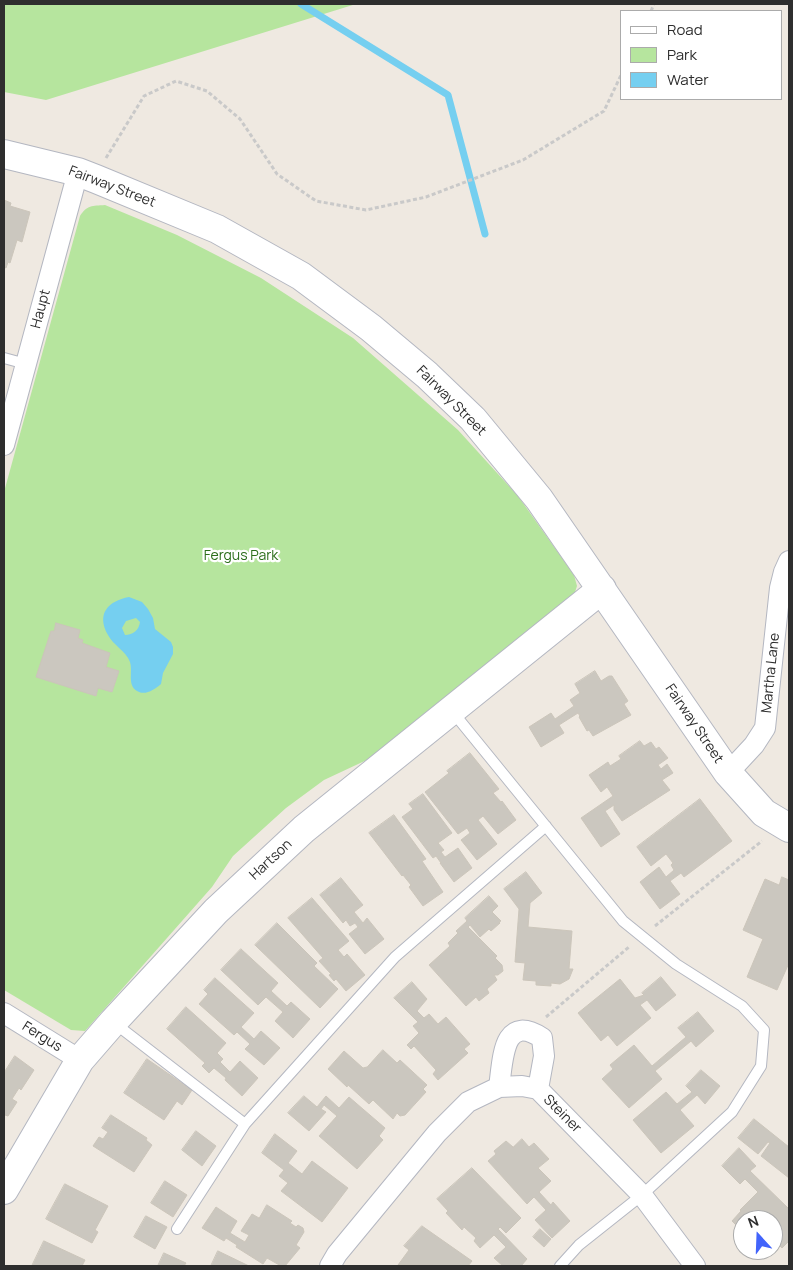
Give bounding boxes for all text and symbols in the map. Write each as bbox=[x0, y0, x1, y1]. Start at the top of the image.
legend bbox=[620, 10, 783, 100]
text: Road bbox=[667, 19, 703, 40]
text: Park bbox=[667, 44, 697, 65]
text: Water bbox=[667, 69, 709, 90]
street label: Fairway Street bbox=[66, 163, 158, 211]
street label: Haupt bbox=[28, 288, 54, 330]
street label: Fairway Street bbox=[413, 363, 489, 439]
park label: Fergus Park bbox=[204, 548, 278, 564]
street label: Martha Lane bbox=[758, 632, 784, 714]
street label: Fairway Street bbox=[661, 681, 727, 767]
street label: Hartson bbox=[246, 836, 296, 884]
street label: Fergus bbox=[19, 1018, 65, 1056]
street label: Steiner bbox=[539, 1091, 585, 1137]
north arrow bbox=[733, 1210, 783, 1260]
text: N bbox=[745, 1211, 761, 1232]

